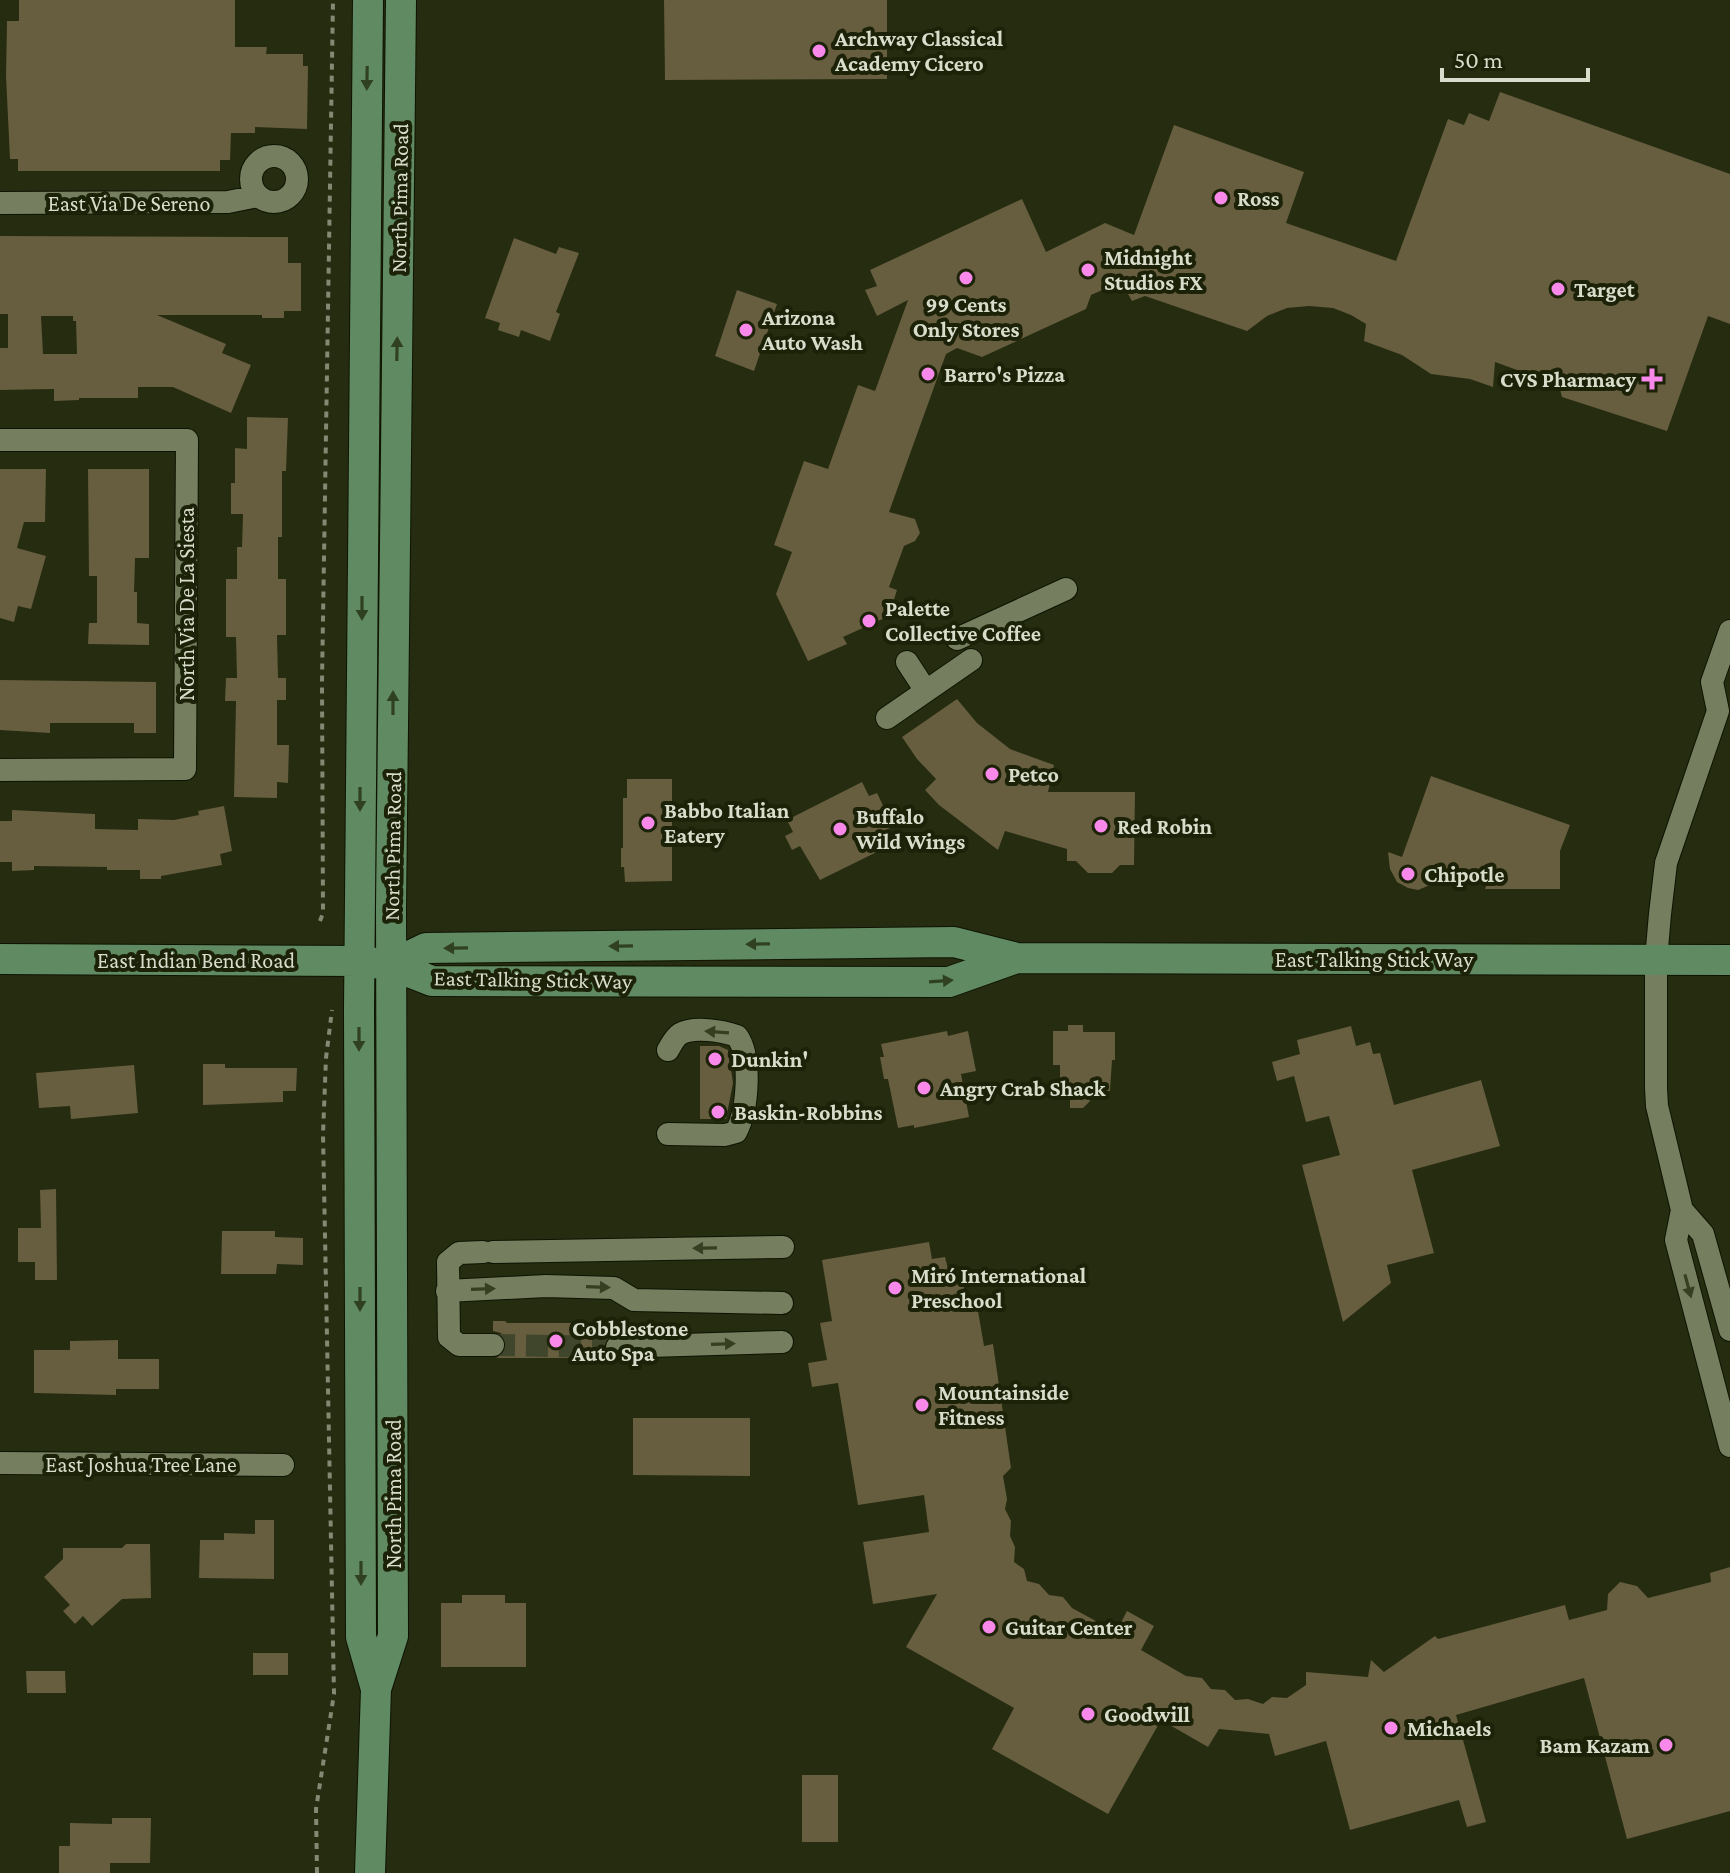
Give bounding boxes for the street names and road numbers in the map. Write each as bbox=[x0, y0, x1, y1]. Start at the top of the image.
street label: North Pima Road bbox=[386, 123, 413, 273]
street label: East Via De Sereno bbox=[48, 191, 210, 216]
street label: North Via De La Siesta bbox=[174, 507, 199, 701]
street label: North Pima Road bbox=[379, 771, 406, 921]
street label: East Talking Stick Way bbox=[1275, 947, 1474, 972]
street label: East Indian Bend Road bbox=[97, 948, 295, 973]
street label: East Talking Stick Way bbox=[433, 965, 633, 994]
street label: North Pima Road bbox=[381, 1419, 406, 1569]
street label: East Joshua Tree Lane bbox=[45, 1452, 237, 1477]

